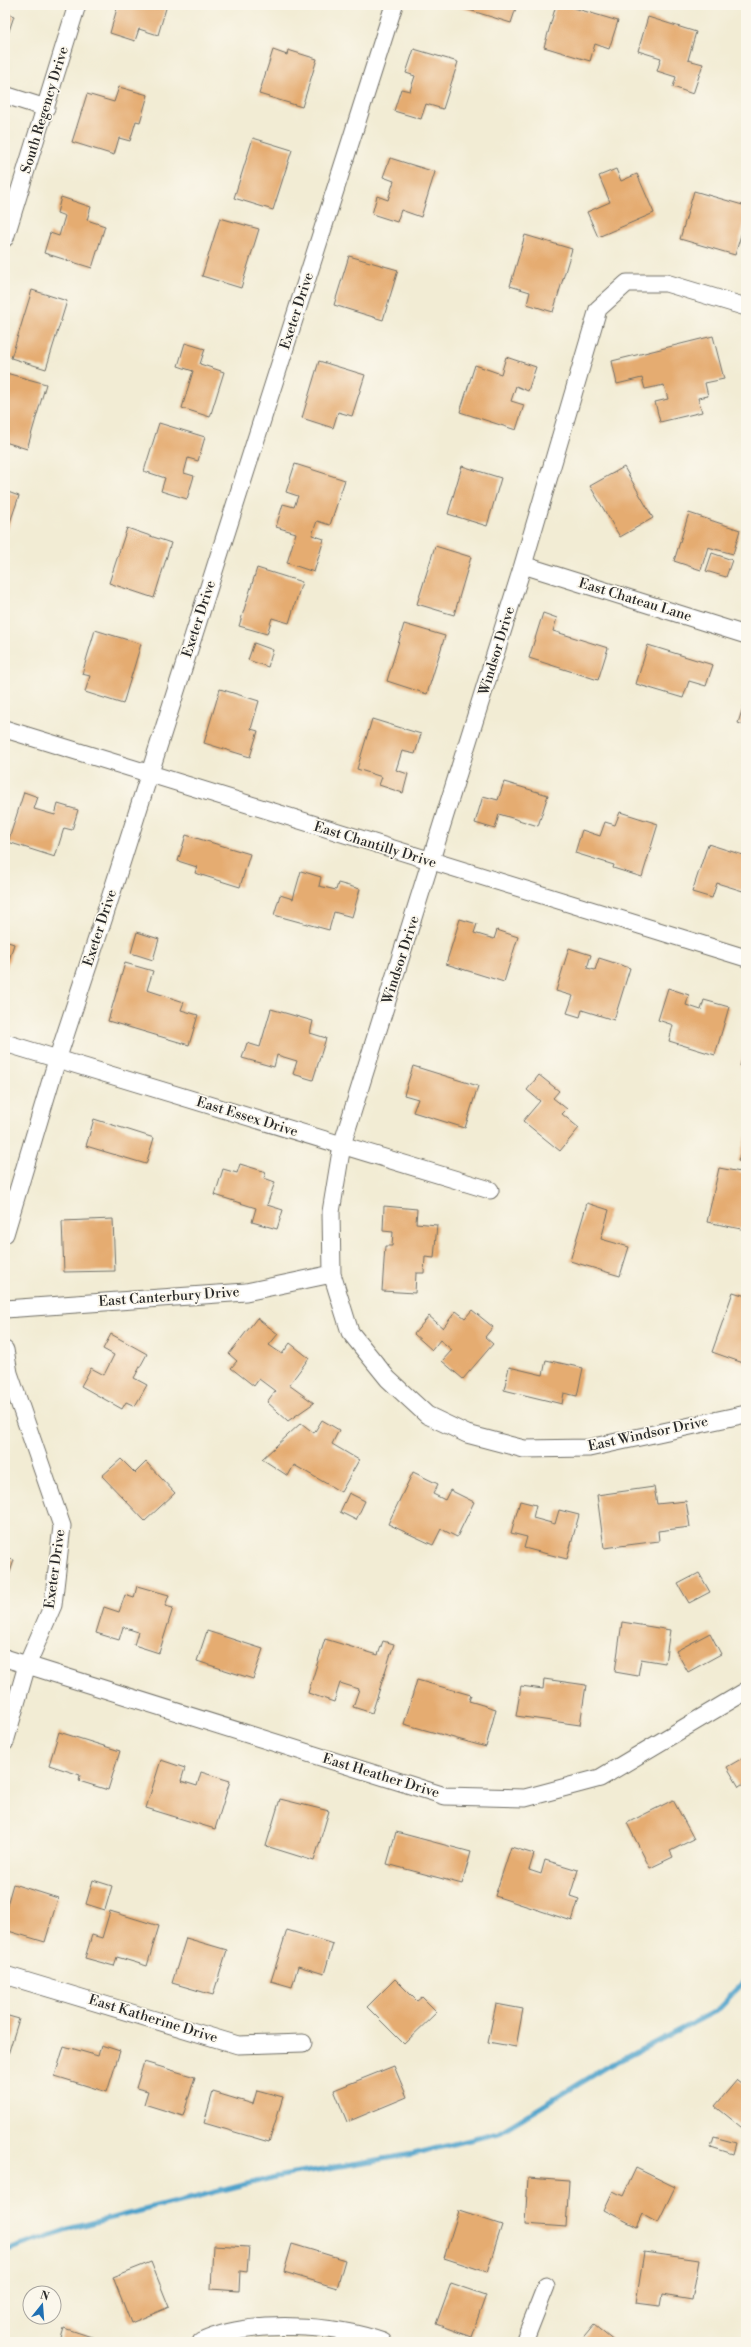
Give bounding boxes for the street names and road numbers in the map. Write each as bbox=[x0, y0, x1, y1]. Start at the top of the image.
street label: South Regency Drive bbox=[17, 44, 73, 176]
street label: Exeter Drive bbox=[276, 270, 318, 352]
street label: East Chateau Lane bbox=[576, 574, 694, 626]
street label: Exeter Drive bbox=[178, 578, 220, 660]
street label: Windsor Drive bbox=[475, 605, 519, 698]
street label: East Chantilly Drive bbox=[311, 818, 439, 872]
street label: Exeter Drive bbox=[79, 887, 121, 969]
street label: Windsor Drive bbox=[378, 914, 424, 1007]
street label: East Essex Drive bbox=[194, 1093, 300, 1141]
street label: East Canterbury Drive bbox=[98, 1283, 240, 1311]
street label: East Windsor Drive bbox=[586, 1412, 710, 1456]
street label: Exeter Drive bbox=[41, 1528, 69, 1610]
street label: East Heather Drive bbox=[320, 1750, 442, 1802]
street label: East Katherine Drive bbox=[86, 1991, 220, 2047]

